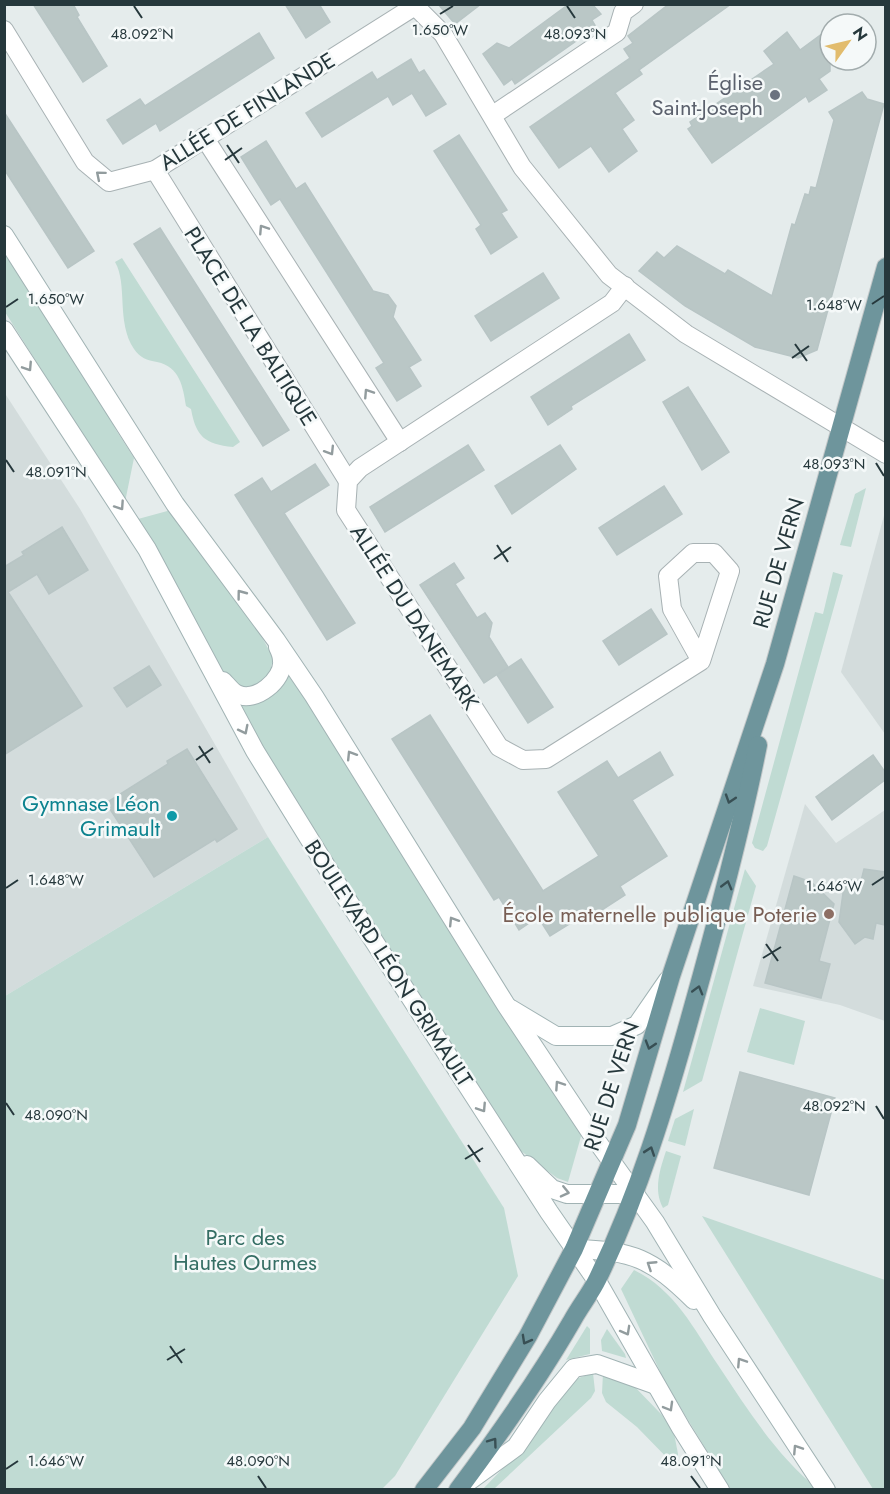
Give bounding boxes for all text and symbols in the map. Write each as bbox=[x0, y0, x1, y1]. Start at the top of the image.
north arrow bbox=[818, 12, 878, 72]
text: 1.650°W bbox=[412, 19, 468, 41]
text: N bbox=[847, 22, 873, 46]
text: 48.092°N bbox=[110, 23, 174, 45]
text: 48.093°N bbox=[544, 23, 606, 45]
street label: ALLÉE DE FINLANDE bbox=[153, 44, 341, 178]
place label: Église Saint-Joseph bbox=[652, 66, 763, 123]
marker: Église Saint-Joseph bbox=[768, 88, 782, 102]
one-way arrow bbox=[96, 171, 107, 182]
street label: PLACE DE LA BALTIQUE bbox=[177, 220, 325, 432]
one-way arrow bbox=[259, 225, 270, 236]
text: 1.650°W bbox=[28, 288, 84, 310]
text: 1.648°W bbox=[806, 294, 862, 316]
one-way arrow bbox=[21, 361, 33, 371]
one-way arrow bbox=[364, 389, 376, 399]
one-way arrow bbox=[322, 445, 334, 455]
text: 48.093°N bbox=[803, 453, 865, 475]
text: 48.091°N bbox=[25, 461, 87, 483]
street label: RUE DE VERN bbox=[744, 494, 812, 632]
one-way arrow bbox=[113, 499, 124, 510]
street label: ALLÉE DU DANEMARK bbox=[343, 518, 487, 717]
one-way arrow bbox=[238, 589, 249, 600]
one-way arrow bbox=[236, 723, 248, 734]
one-way arrow bbox=[346, 751, 358, 761]
place label: Gymnase Léon Grimault bbox=[22, 787, 161, 844]
one-way arrow bbox=[724, 793, 737, 804]
marker: Gymnase Léon Grimault bbox=[165, 809, 179, 823]
street label: BOULEVARD LÉON GRIMAULT bbox=[297, 833, 481, 1093]
text: 1.648°W bbox=[28, 869, 84, 891]
text: 1.646°W bbox=[806, 875, 862, 897]
one-way arrow bbox=[720, 880, 732, 891]
place label: École maternelle publique Poterie bbox=[503, 898, 817, 930]
marker: École maternelle publique Poterie bbox=[822, 907, 836, 921]
one-way arrow bbox=[449, 917, 461, 927]
one-way arrow bbox=[691, 985, 703, 995]
street label: RUE DE VERN bbox=[575, 1017, 647, 1155]
one-way arrow bbox=[645, 1039, 657, 1050]
one-way arrow bbox=[555, 1080, 566, 1091]
text: 48.092°N bbox=[802, 1095, 866, 1117]
one-way arrow bbox=[475, 1101, 486, 1112]
text: 48.090°N bbox=[24, 1104, 88, 1126]
one-way arrow bbox=[643, 1146, 656, 1156]
one-way arrow bbox=[560, 1185, 570, 1198]
park label: Parc des Hautes Ourmes bbox=[173, 1221, 317, 1278]
one-way arrow bbox=[647, 1262, 658, 1273]
one-way arrow bbox=[619, 1325, 631, 1336]
one-way arrow bbox=[522, 1334, 533, 1344]
one-way arrow bbox=[737, 1358, 748, 1369]
one-way arrow bbox=[662, 1401, 673, 1411]
one-way arrow bbox=[486, 1437, 497, 1448]
one-way arrow bbox=[794, 1445, 805, 1456]
text: 1.646°W bbox=[28, 1450, 84, 1472]
text: 48.090°N bbox=[226, 1450, 290, 1472]
text: 48.091°N bbox=[660, 1450, 722, 1472]

